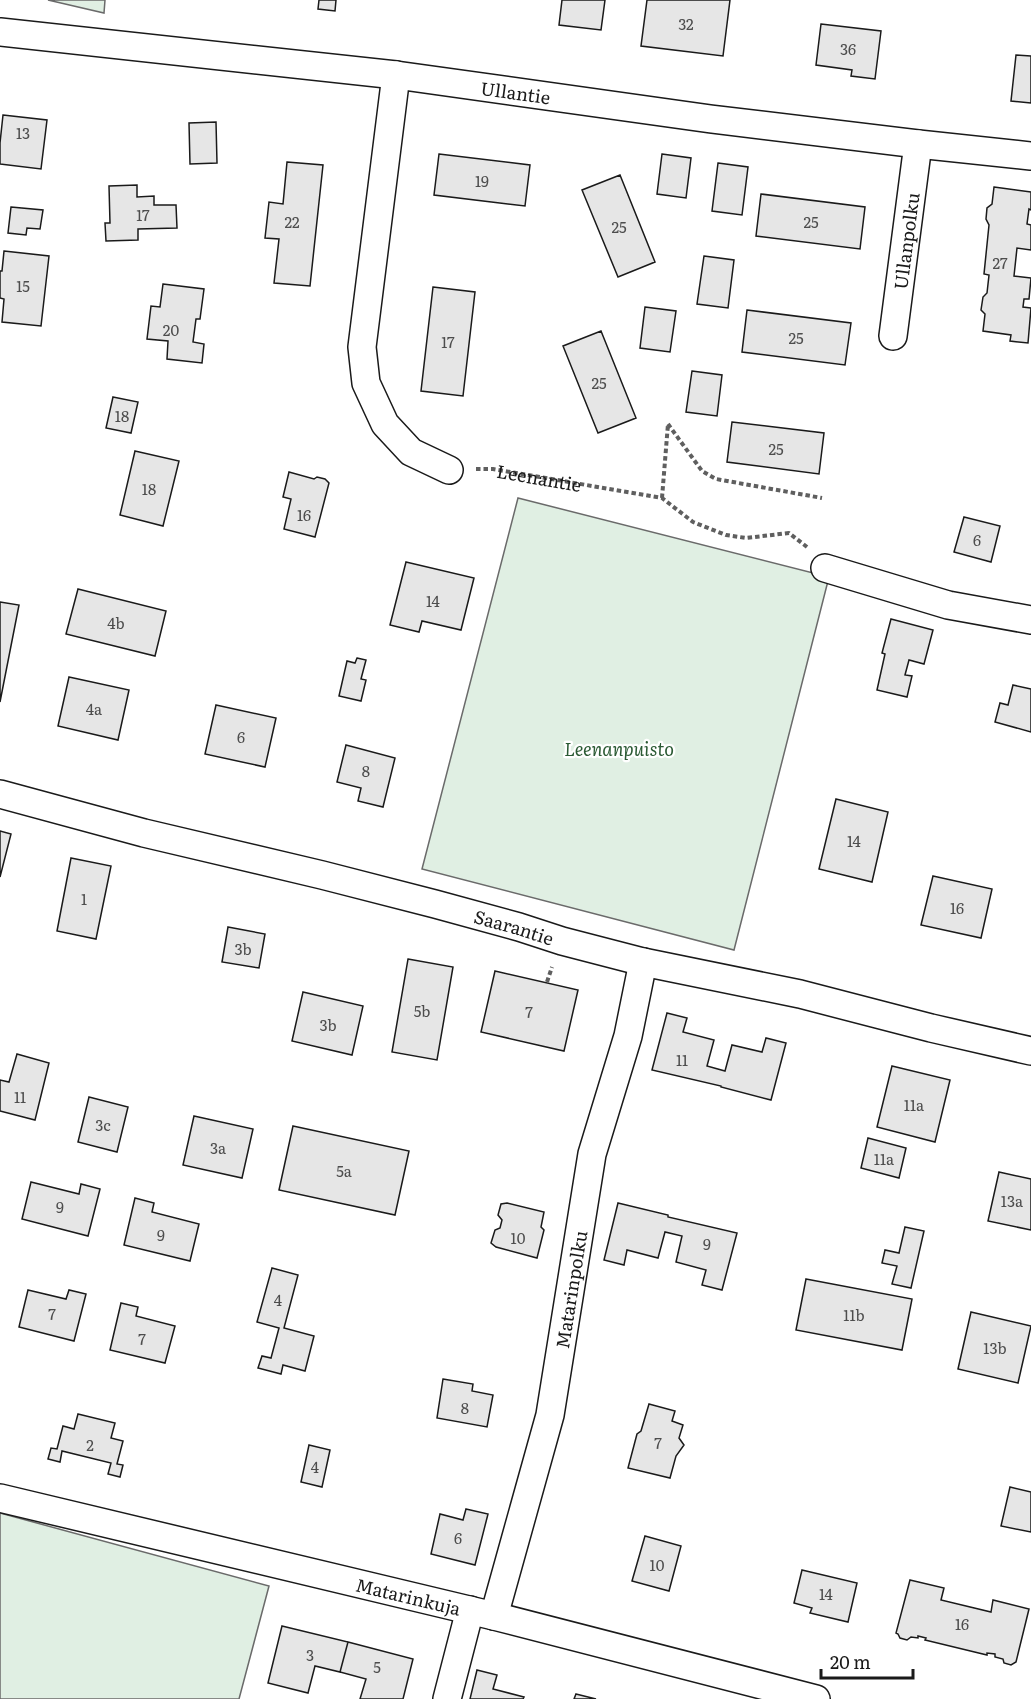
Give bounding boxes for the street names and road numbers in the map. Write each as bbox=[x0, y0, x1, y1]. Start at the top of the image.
street label: Ullantie bbox=[479, 73, 552, 110]
street label: Ullanpolku bbox=[886, 191, 925, 291]
street label: Leenantie bbox=[495, 456, 584, 497]
street label: Saarantie bbox=[471, 902, 558, 951]
street label: Matarinpolku bbox=[547, 1228, 593, 1350]
street label: Matarinkuja bbox=[353, 1570, 464, 1621]

